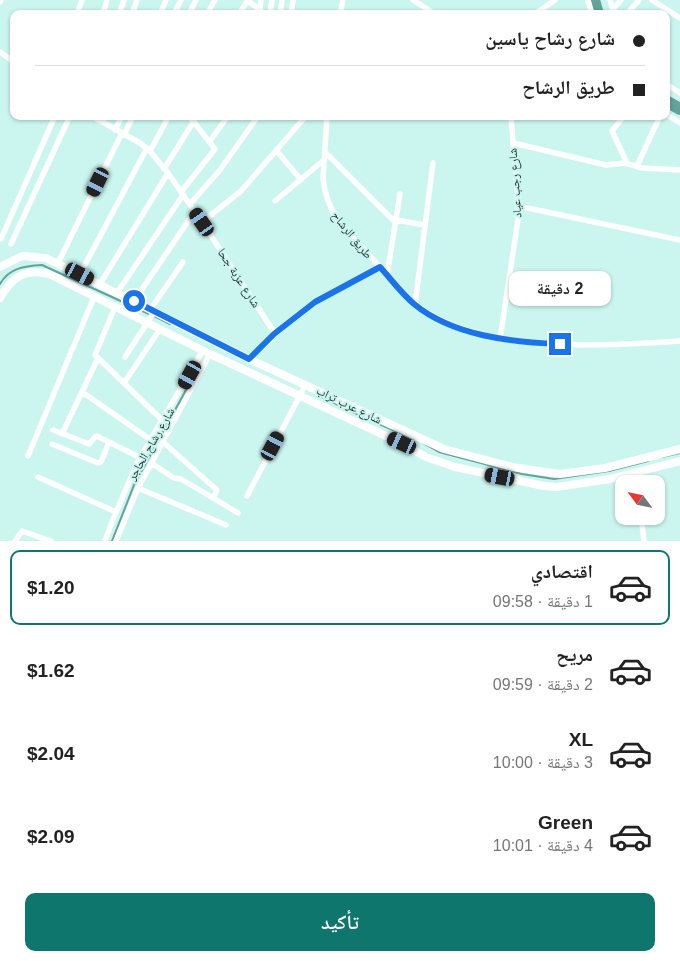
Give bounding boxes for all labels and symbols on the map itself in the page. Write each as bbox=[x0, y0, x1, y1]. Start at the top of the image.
street label: شارع رجب عياد bbox=[506, 147, 525, 218]
car bbox=[84, 165, 111, 199]
car bbox=[187, 205, 216, 239]
street label: طريق الرشاح bbox=[329, 209, 375, 262]
street label: شارع عزبة جحا bbox=[214, 246, 263, 311]
car bbox=[63, 261, 96, 287]
callout: 2 دقيقة bbox=[509, 272, 611, 306]
route start bbox=[123, 290, 145, 312]
route end bbox=[549, 333, 571, 355]
car bbox=[176, 358, 203, 392]
street label: شارع عرب تراب bbox=[314, 383, 384, 428]
street label: شارع رشاح الحاجر bbox=[124, 405, 178, 484]
car bbox=[259, 429, 286, 463]
car bbox=[385, 430, 418, 456]
car bbox=[483, 467, 516, 487]
north arrow bbox=[615, 475, 665, 525]

